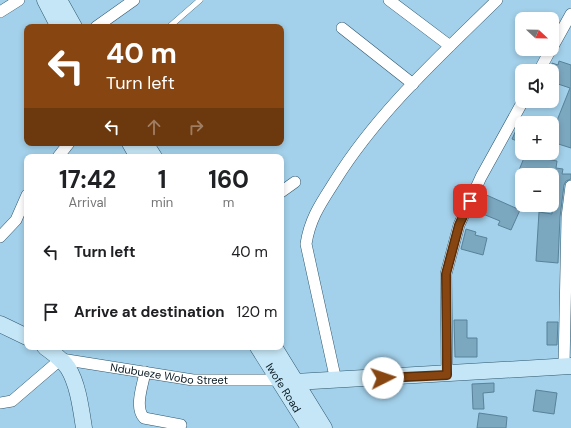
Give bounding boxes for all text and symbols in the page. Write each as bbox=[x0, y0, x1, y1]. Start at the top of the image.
north arrow bbox=[515, 12, 559, 56]
map controls bbox=[515, 12, 559, 212]
text: 40 m bbox=[106, 35, 177, 72]
icon: left bbox=[40, 40, 92, 92]
button: sound bbox=[515, 64, 559, 108]
text: Turn left bbox=[106, 71, 175, 95]
icon: left bbox=[101, 116, 123, 138]
icon: ahead bbox=[143, 116, 165, 138]
icon: right bbox=[185, 116, 207, 138]
button: + bbox=[515, 116, 559, 160]
text: 17:42 bbox=[59, 164, 116, 195]
text: 1 bbox=[158, 164, 167, 195]
text: 160 bbox=[208, 164, 249, 195]
button: − bbox=[515, 168, 559, 212]
pin bbox=[453, 184, 487, 218]
icon: arrive bbox=[459, 190, 481, 212]
text: Arrival bbox=[69, 194, 106, 211]
text: min bbox=[151, 194, 173, 211]
text: m bbox=[223, 194, 234, 211]
icon: left bbox=[40, 241, 62, 263]
text: Turn left bbox=[74, 242, 135, 262]
text: 40 m bbox=[231, 242, 268, 262]
icon: arrive bbox=[40, 301, 62, 323]
text: Arrive at destination bbox=[74, 302, 225, 322]
text: 120 m bbox=[237, 302, 277, 322]
position arrow bbox=[362, 357, 404, 399]
street label: Ndubueze Wobo Street bbox=[109, 360, 228, 387]
street label: Iwofe Road bbox=[263, 360, 304, 415]

